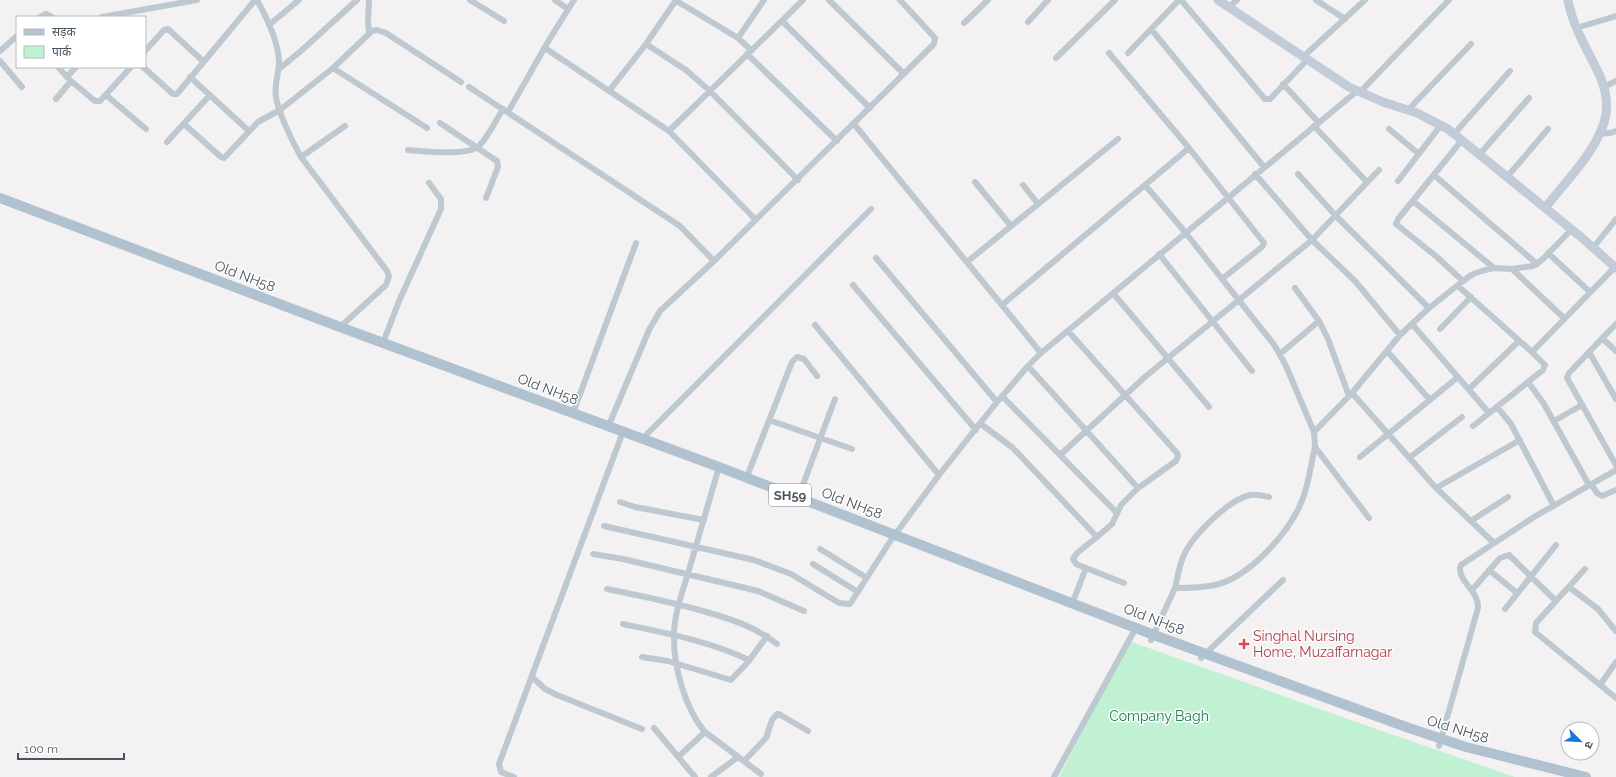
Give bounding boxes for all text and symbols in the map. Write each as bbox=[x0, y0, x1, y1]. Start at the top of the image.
legend bbox=[16, 16, 146, 68]
text: सड़क bbox=[52, 25, 77, 39]
text: पार्क bbox=[52, 45, 72, 59]
street label: Old NH58 bbox=[212, 257, 278, 295]
street label: Old NH58 bbox=[515, 370, 581, 408]
road number: SH59 bbox=[769, 484, 811, 506]
street label: Old NH58 bbox=[819, 484, 885, 522]
street label: Old NH58 bbox=[1121, 600, 1187, 638]
place label: Singhal Nursing Home, Muzaffarnagar bbox=[1253, 628, 1392, 660]
marker: Singhal Nursing Home, Muzaffarnagar bbox=[1238, 638, 1250, 650]
park label: Company Bagh bbox=[1109, 708, 1209, 724]
street label: Old NH58 bbox=[1425, 712, 1491, 746]
north arrow bbox=[1560, 721, 1600, 761]
scale bar bbox=[18, 735, 124, 761]
text: उ bbox=[1581, 739, 1596, 751]
text: 100 m bbox=[24, 742, 58, 756]

